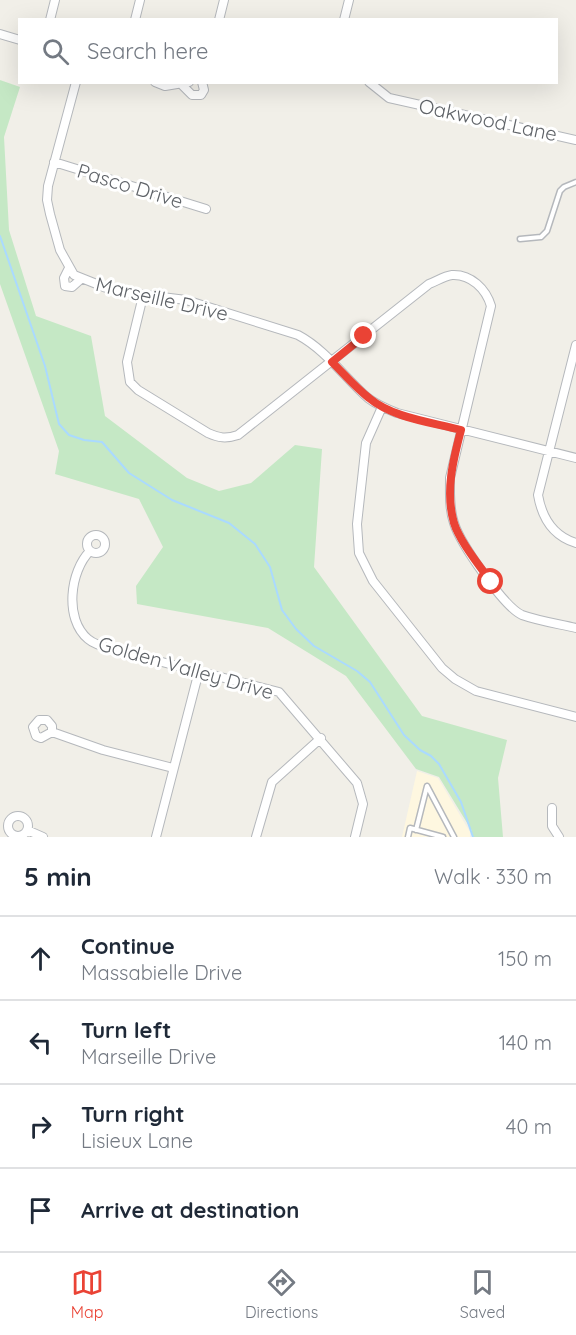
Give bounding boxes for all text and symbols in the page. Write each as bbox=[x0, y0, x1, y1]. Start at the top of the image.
search box bbox=[18, 18, 558, 84]
icon: search bbox=[39, 35, 72, 68]
text: Search here bbox=[87, 37, 208, 65]
street label: Oakwood Lane bbox=[417, 93, 559, 146]
street label: Pasco Drive bbox=[74, 158, 186, 213]
street label: Marseille Drive bbox=[93, 271, 231, 326]
route end bbox=[350, 322, 376, 348]
route start bbox=[477, 568, 503, 594]
street label: Golden Valley Drive bbox=[96, 631, 277, 704]
text: 5 min bbox=[24, 860, 92, 893]
text: Walk · 330 m bbox=[434, 864, 552, 889]
text: Continue bbox=[81, 932, 175, 960]
icon: ahead bbox=[24, 942, 57, 975]
text: 150 m bbox=[498, 946, 552, 971]
text: Massabielle Drive bbox=[81, 960, 242, 985]
text: Turn left bbox=[81, 1016, 171, 1044]
icon: left bbox=[24, 1026, 57, 1059]
text: 140 m bbox=[499, 1030, 552, 1055]
text: Marseille Drive bbox=[81, 1044, 216, 1069]
text: Turn right bbox=[81, 1100, 185, 1128]
icon: right bbox=[24, 1110, 57, 1143]
text: 40 m bbox=[506, 1114, 552, 1139]
text: Lisieux Lane bbox=[81, 1128, 193, 1153]
icon: arrive bbox=[24, 1194, 57, 1227]
text: Arrive at destination bbox=[81, 1196, 299, 1224]
tab: Map bbox=[71, 1266, 104, 1322]
tab: Directions bbox=[245, 1266, 318, 1322]
tab: Saved bbox=[460, 1266, 505, 1322]

